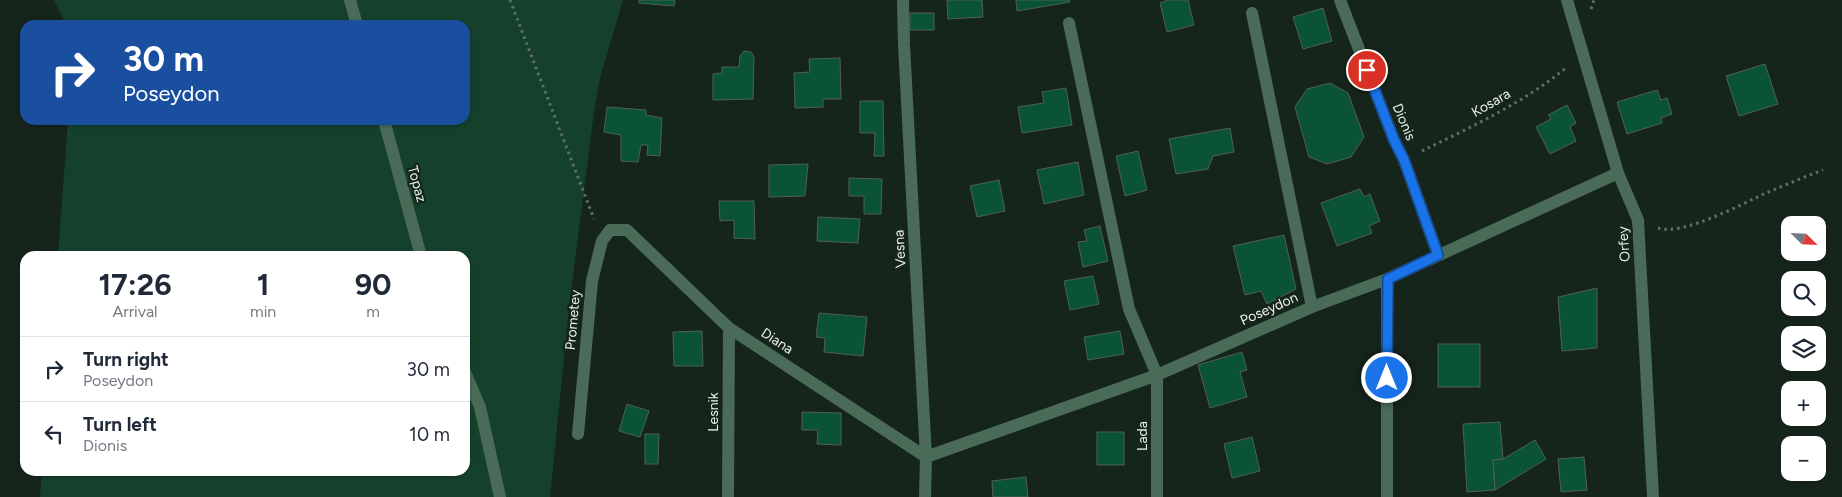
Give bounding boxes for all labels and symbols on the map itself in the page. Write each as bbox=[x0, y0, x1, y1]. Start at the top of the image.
pin bbox=[1346, 49, 1388, 91]
street label: Kosara bbox=[1469, 85, 1513, 121]
street label: Dionis bbox=[1389, 101, 1419, 143]
street label: Topaz bbox=[404, 164, 430, 204]
north arrow bbox=[1781, 216, 1826, 261]
street label: Orfey bbox=[1614, 225, 1634, 262]
street label: Vesna bbox=[891, 229, 909, 269]
street label: Prometey bbox=[562, 288, 584, 351]
street label: Poseydon bbox=[1237, 289, 1301, 329]
street label: Diana bbox=[758, 324, 796, 358]
position arrow bbox=[1360, 351, 1412, 403]
street label: Lesnik bbox=[705, 392, 722, 432]
street label: Lada bbox=[1134, 421, 1151, 451]

